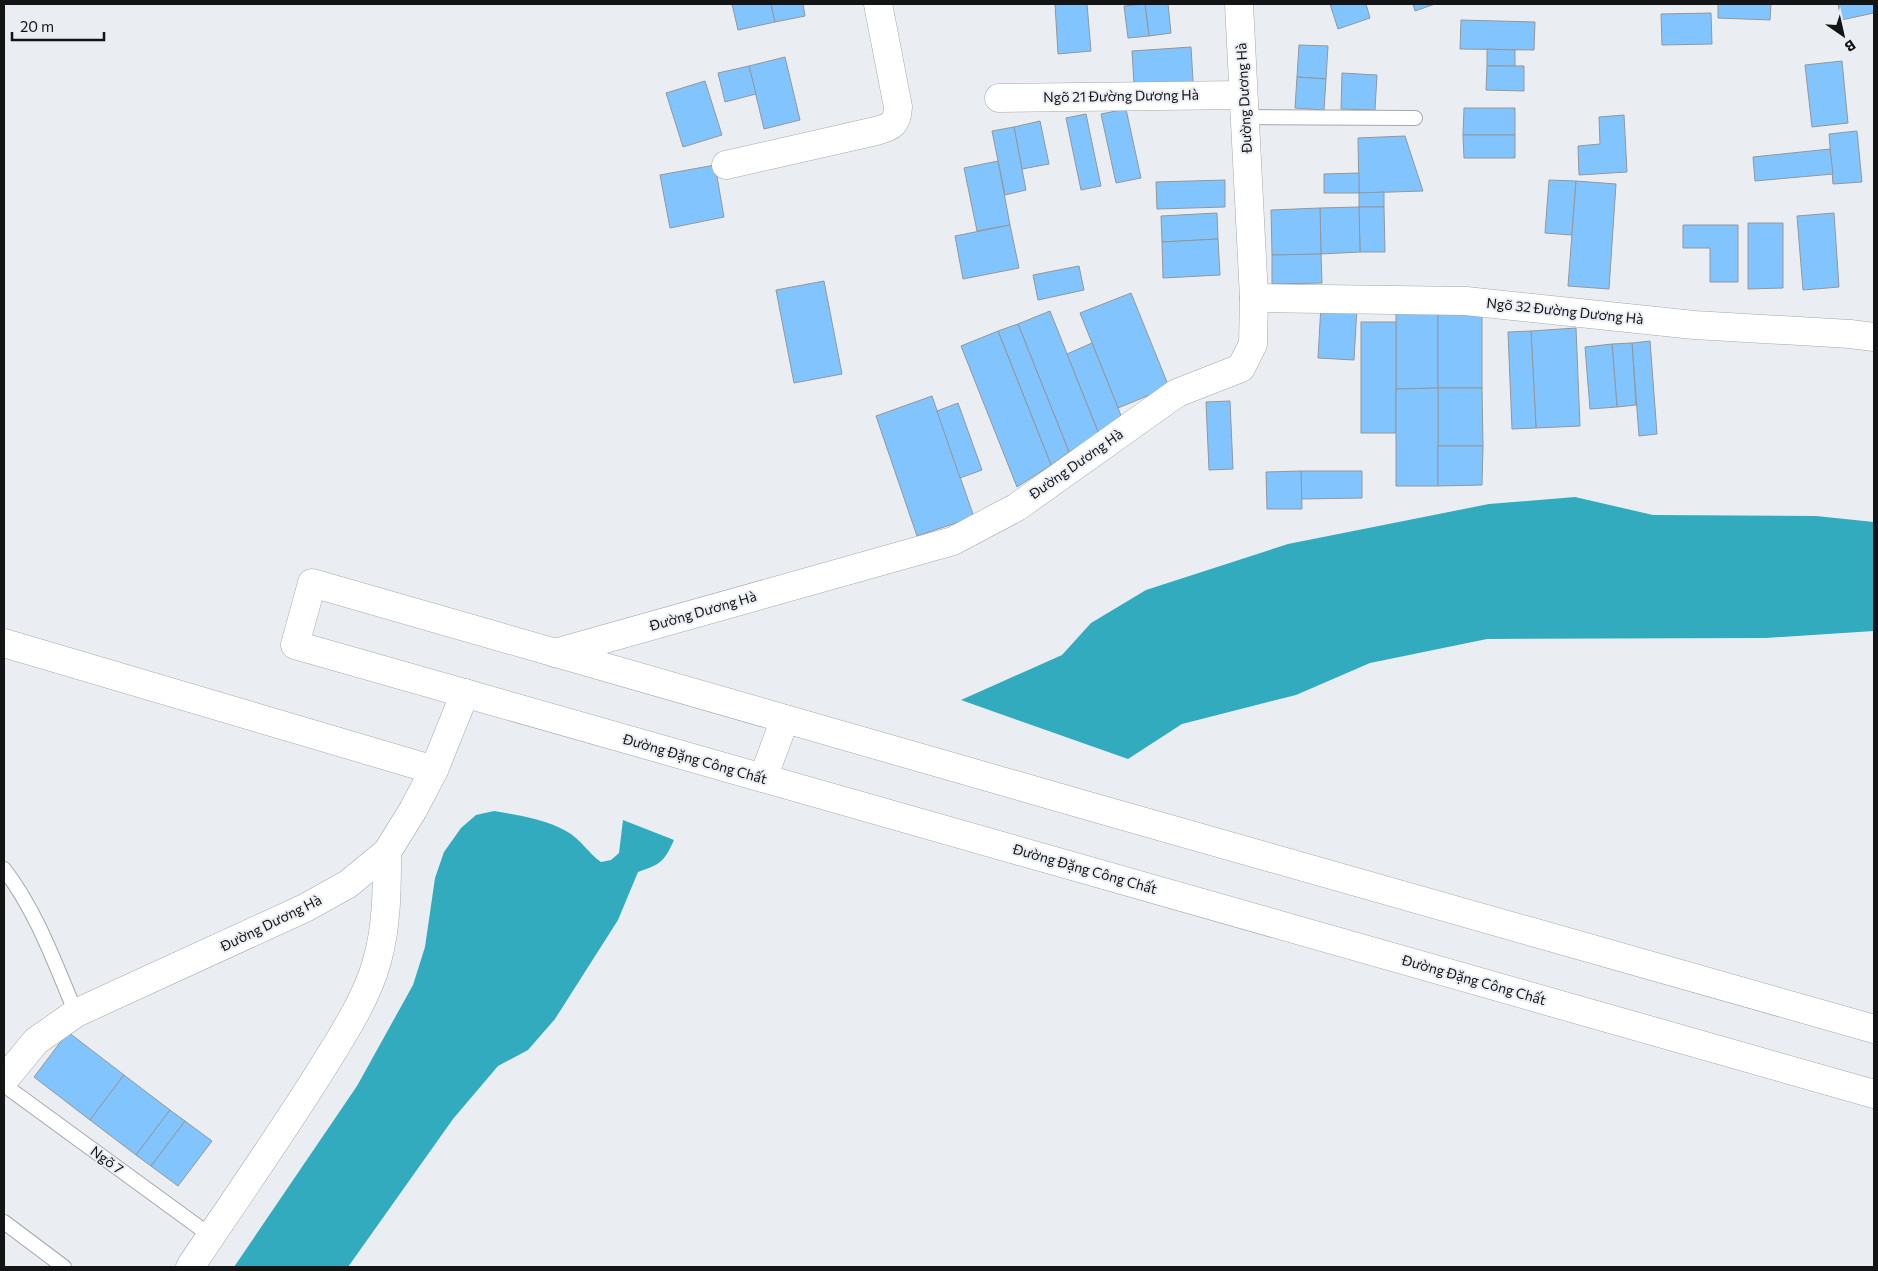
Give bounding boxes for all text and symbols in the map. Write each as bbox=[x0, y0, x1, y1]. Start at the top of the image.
scale bar bbox=[12, 10, 105, 42]
north arrow bbox=[1818, 10, 1868, 60]
text: 20 m bbox=[20, 17, 54, 35]
text: B bbox=[1842, 37, 1859, 56]
street label: Đường Dương Hà bbox=[1232, 42, 1255, 155]
street label: Ngõ 21 Đường Dương Hà bbox=[1043, 86, 1199, 105]
street label: Ngõ 32 Đường Dương Hà bbox=[1486, 294, 1644, 327]
street label: Đường Dương Hà bbox=[1025, 425, 1126, 503]
street label: Đường Dương Hà bbox=[646, 587, 758, 634]
street label: Đường Đặng Công Chất bbox=[620, 730, 769, 787]
street label: Đường Đặng Công Chất bbox=[1010, 840, 1159, 897]
street label: Đường Dương Hà bbox=[217, 891, 324, 955]
street label: Đường Đặng Công Chất bbox=[1399, 951, 1548, 1008]
street label: Ngõ 7 bbox=[88, 1142, 127, 1177]

